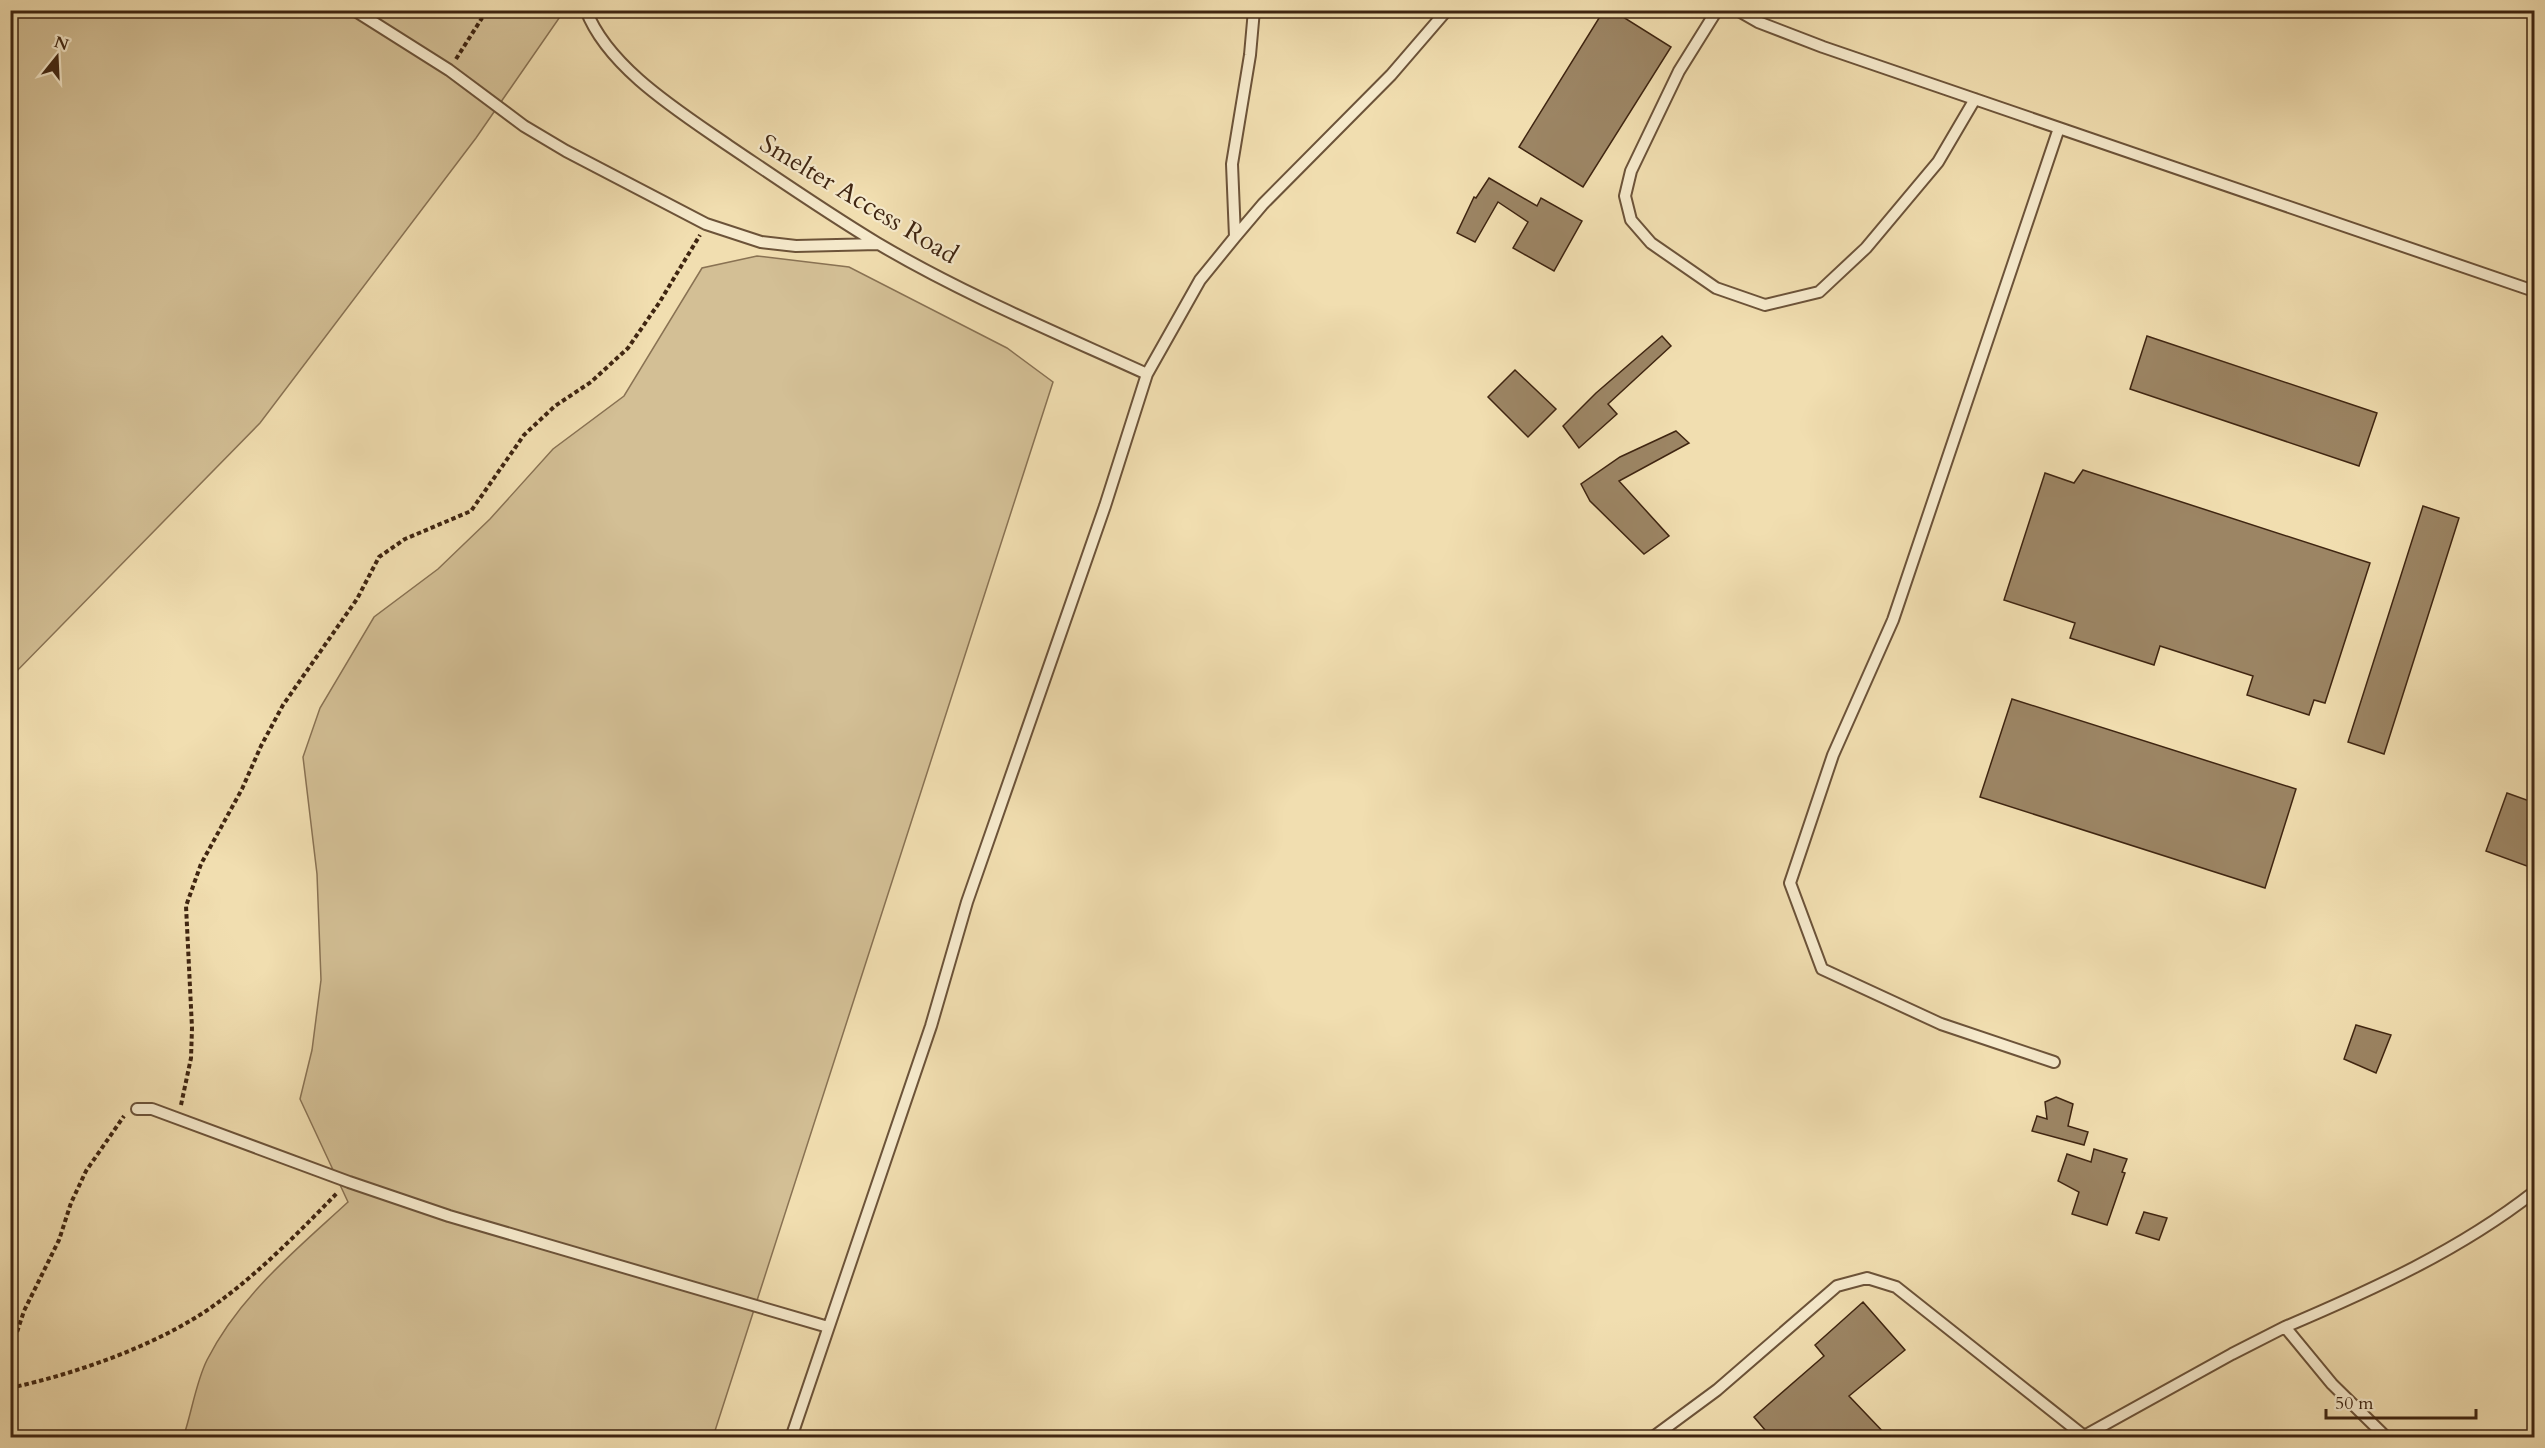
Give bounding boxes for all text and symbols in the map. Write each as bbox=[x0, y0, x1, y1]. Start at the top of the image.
north arrow bbox=[27, 27, 87, 87]
text: N bbox=[51, 31, 71, 56]
street label: Smelter Access Road bbox=[753, 126, 965, 272]
scale bar bbox=[2326, 1382, 2476, 1420]
text: 50 m bbox=[2335, 1391, 2374, 1416]

